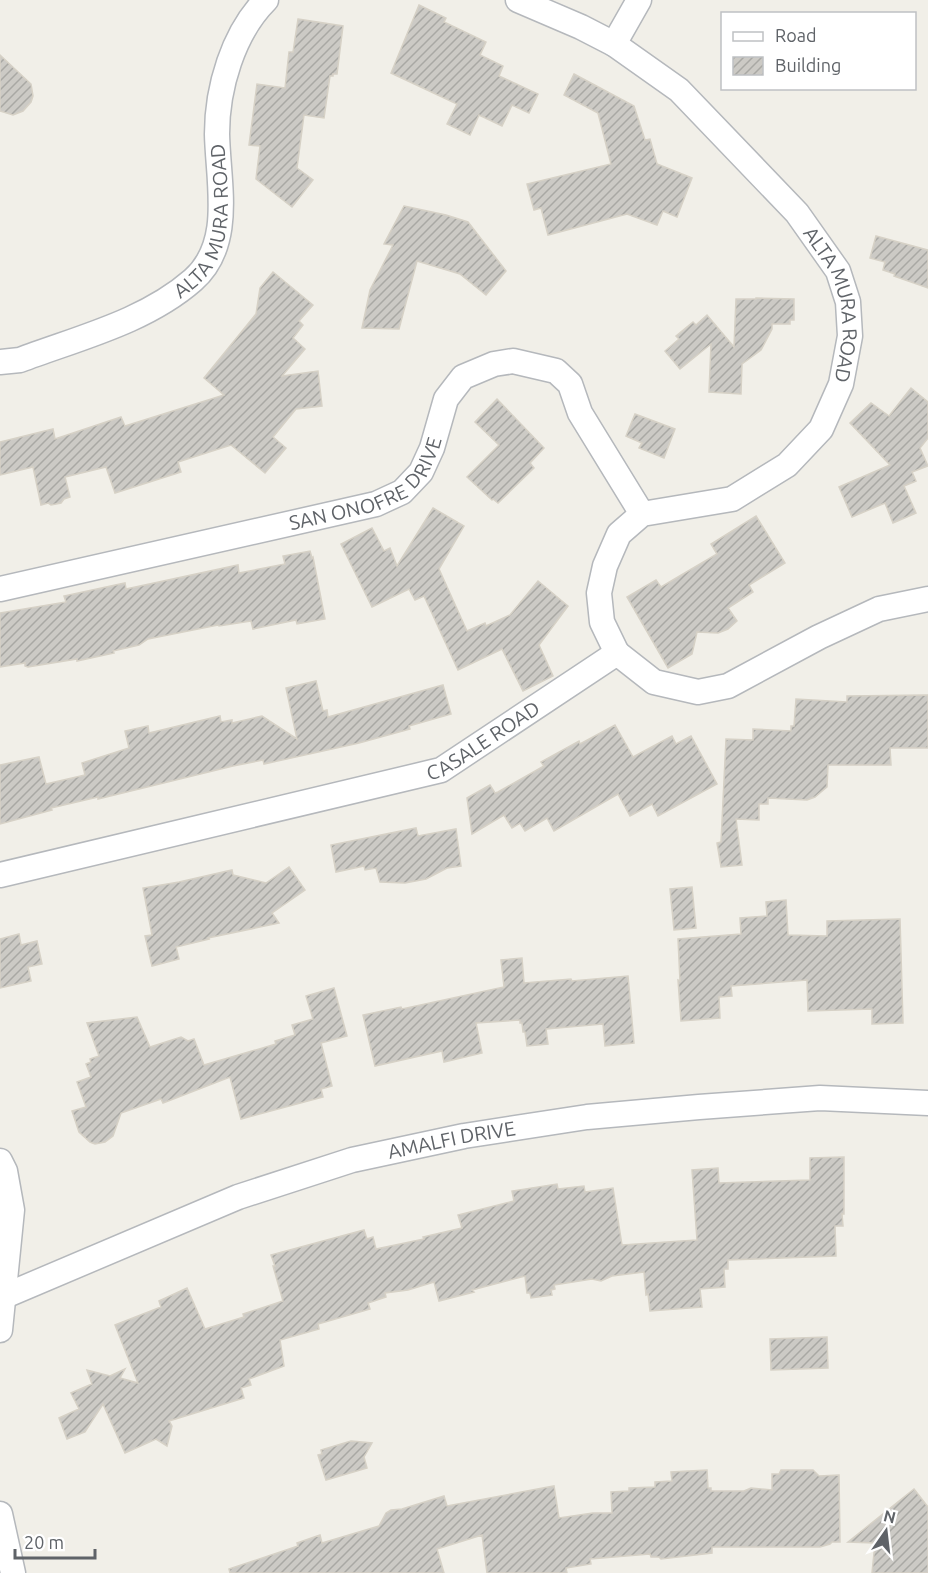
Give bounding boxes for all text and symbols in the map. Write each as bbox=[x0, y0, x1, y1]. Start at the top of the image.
legend bbox=[721, 12, 916, 90]
text: Road bbox=[775, 25, 817, 45]
text: Building bbox=[775, 55, 841, 75]
street label: ALTA MURA ROAD bbox=[169, 143, 232, 302]
street label: ALTA MURA ROAD bbox=[799, 222, 862, 385]
street label: SAN ONOFRE DRIVE bbox=[287, 434, 446, 534]
street label: CASALE ROAD bbox=[424, 696, 544, 784]
street label: AMALFI DRIVE bbox=[386, 1116, 517, 1163]
north arrow bbox=[856, 1501, 916, 1561]
text: N bbox=[882, 1506, 898, 1527]
scale bar bbox=[15, 1522, 94, 1560]
text: 20 m bbox=[24, 1532, 64, 1552]

